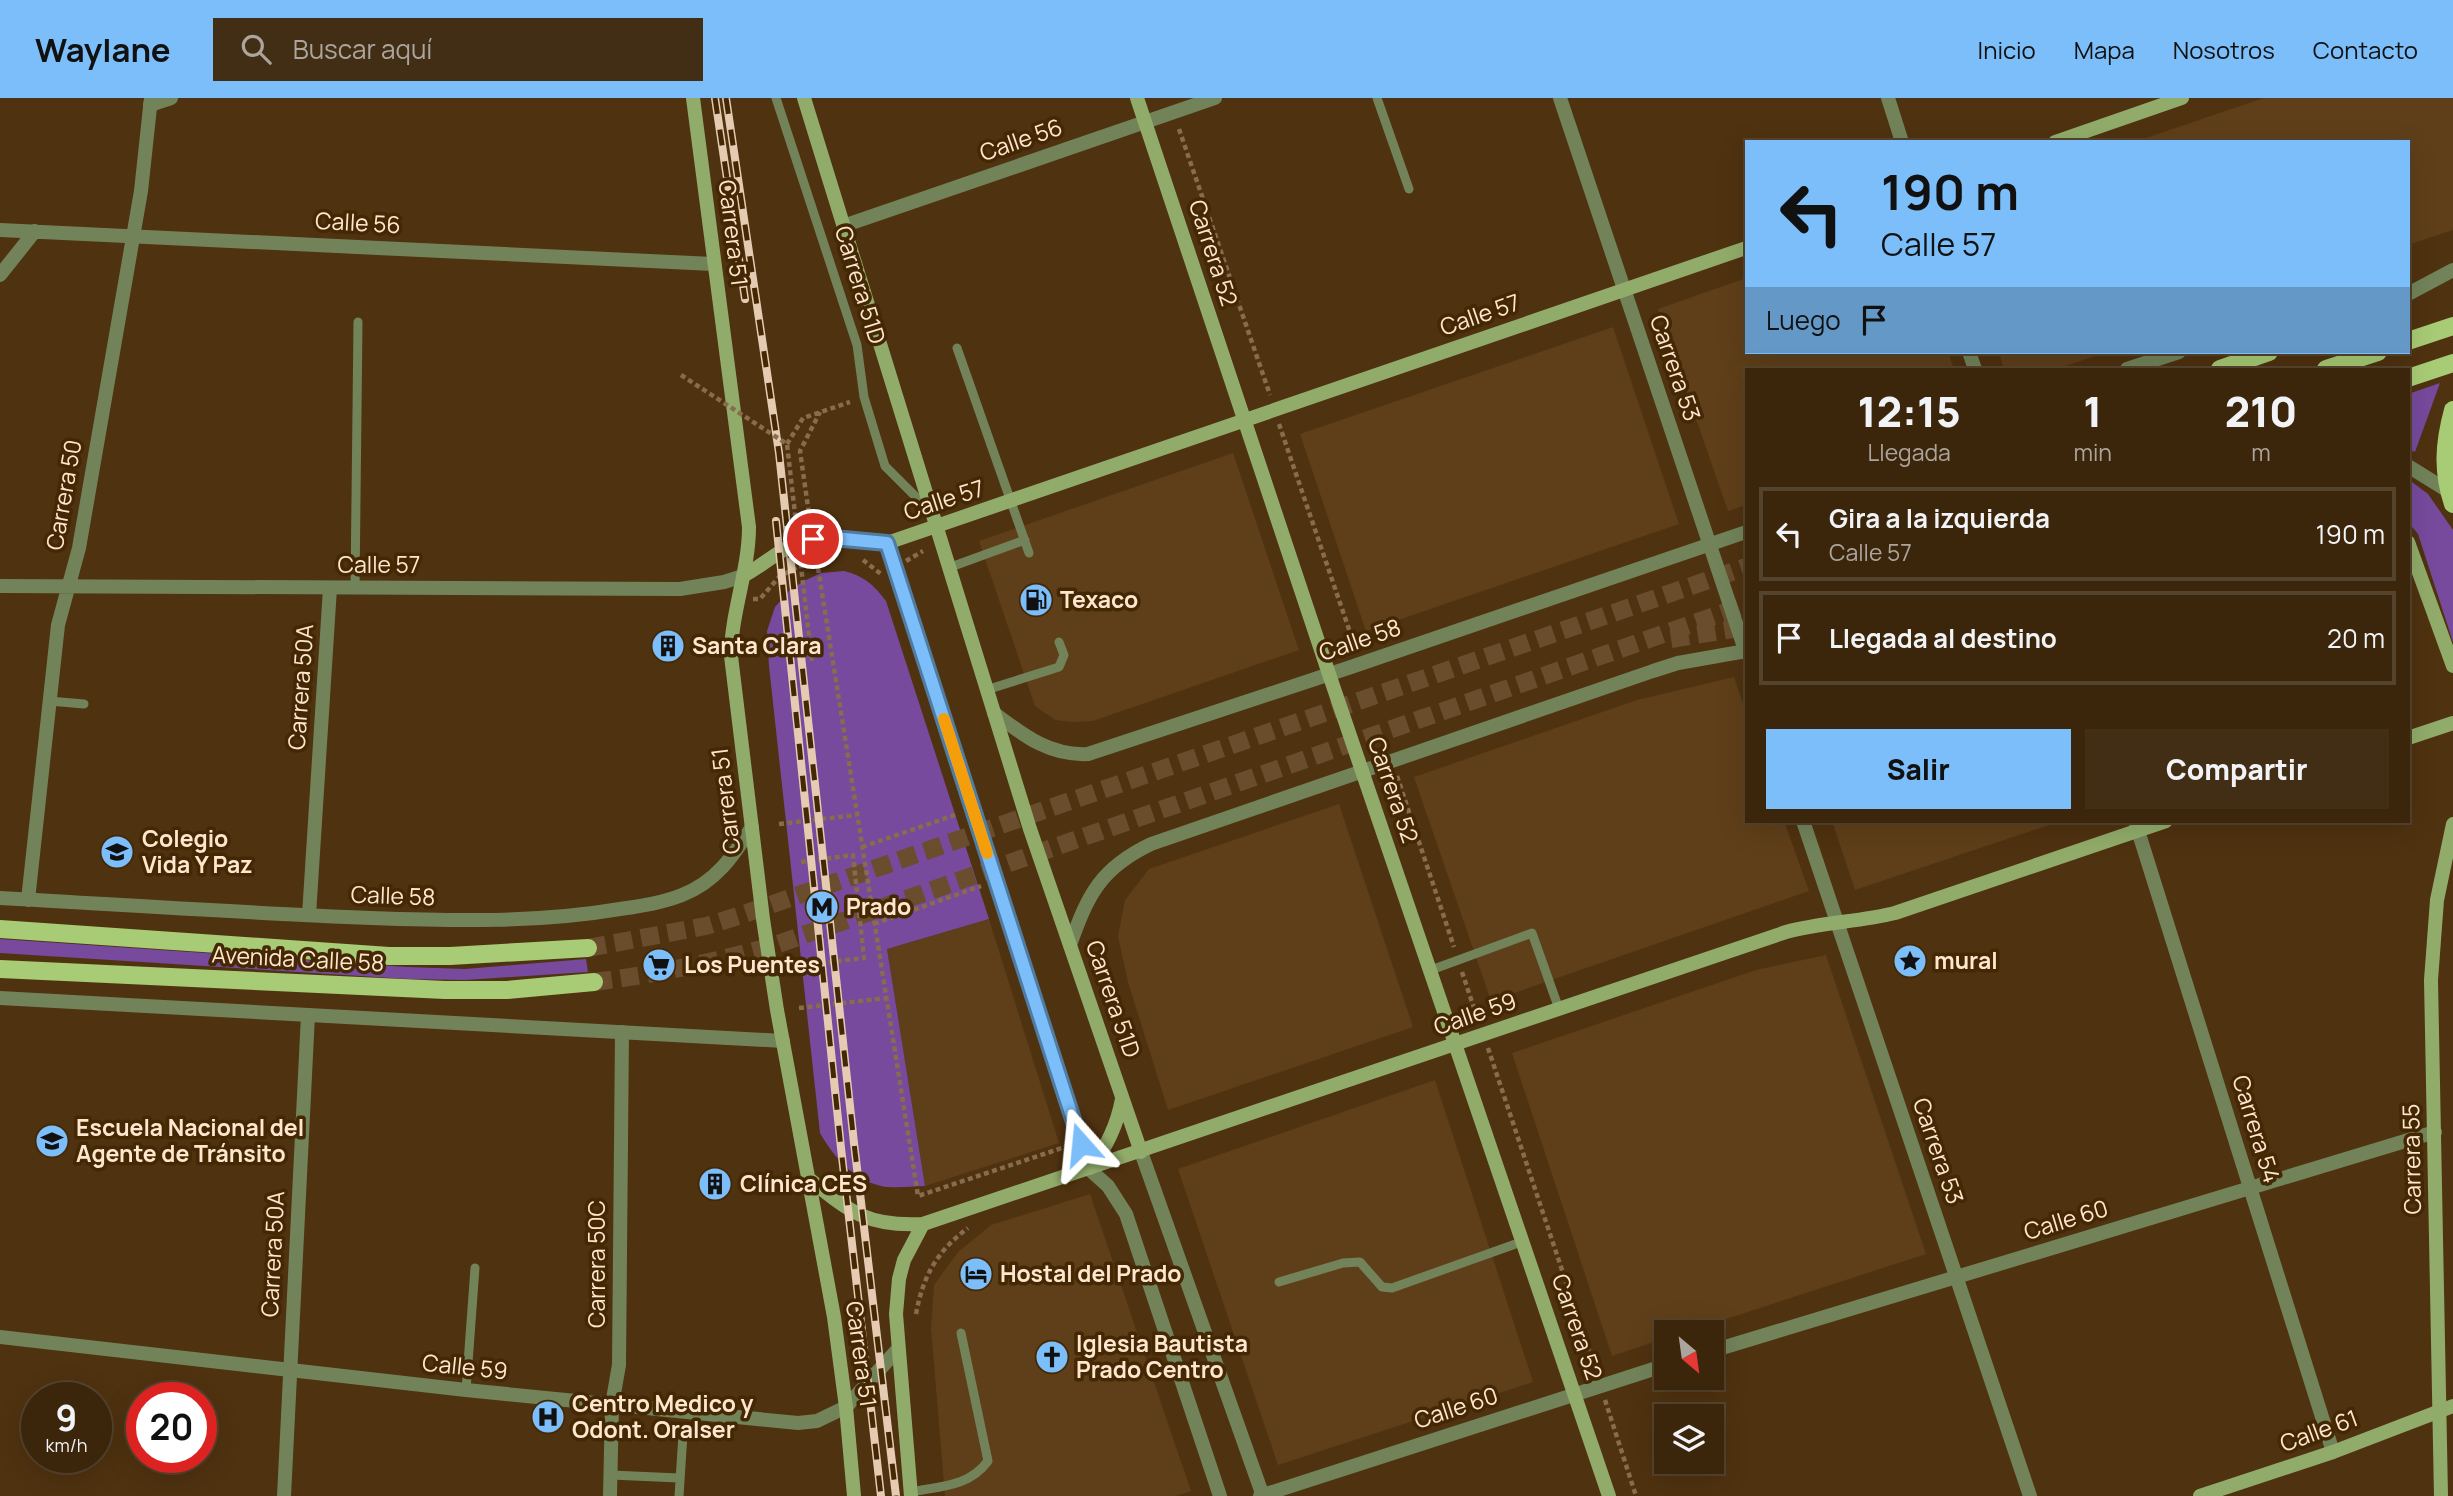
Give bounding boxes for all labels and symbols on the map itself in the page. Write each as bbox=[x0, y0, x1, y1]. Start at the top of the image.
street label: Calle 56 bbox=[975, 110, 1066, 168]
street label: Carrera 51 bbox=[712, 178, 756, 288]
street label: Carrera 52 bbox=[1182, 195, 1246, 310]
street label: Calle 56 bbox=[314, 204, 402, 240]
street label: Carrera 51D bbox=[828, 222, 894, 348]
street label: Calle 57 bbox=[1435, 285, 1524, 343]
street label: Carrera 53 bbox=[1643, 310, 1709, 425]
street label: Carrera 50 bbox=[38, 437, 88, 553]
street label: Calle 57 bbox=[899, 471, 988, 527]
pin bbox=[783, 509, 843, 569]
street label: Calle 57 bbox=[338, 548, 420, 580]
fuel station icon: Texaco bbox=[1017, 581, 1055, 619]
place label: Texaco bbox=[1060, 583, 1138, 615]
street label: Calle 58 bbox=[1314, 610, 1405, 668]
street label: Carrera 50A bbox=[280, 622, 320, 751]
building icon: Santa Clara bbox=[649, 627, 687, 665]
place label: Santa Clara bbox=[692, 629, 821, 661]
street label: Carrera 52 bbox=[1361, 732, 1427, 847]
street label: Carrera 51 bbox=[703, 746, 747, 856]
place label: Colegio Vida Y Paz bbox=[142, 822, 252, 880]
school or university icon: Colegio Vida Y Paz bbox=[98, 833, 136, 871]
street label: Calle 58 bbox=[350, 878, 436, 912]
metro station icon: Prado bbox=[803, 888, 841, 926]
place label: Prado bbox=[846, 890, 911, 922]
street label: Carrera 51D bbox=[1079, 936, 1149, 1062]
street label: Avenida Calle 58 bbox=[211, 938, 385, 978]
place icon: mural bbox=[1891, 942, 1929, 980]
place label: mural bbox=[1934, 944, 1998, 976]
supermarket icon: Los Puentes bbox=[640, 946, 678, 984]
place label: Los Puentes bbox=[684, 948, 820, 980]
street label: Calle 59 bbox=[1429, 984, 1520, 1042]
street label: Carrera 54 bbox=[2225, 1071, 2288, 1186]
street label: Carrera 53 bbox=[1906, 1093, 1972, 1208]
street label: Carrera 55 bbox=[2394, 1103, 2428, 1215]
position arrow bbox=[1044, 1107, 1118, 1181]
place label: Escuela Nacional del Agente de Tránsito bbox=[76, 1111, 304, 1169]
school or university icon: Escuela Nacional del Agente de Tránsito bbox=[33, 1122, 71, 1160]
building icon: Clínica CES bbox=[696, 1165, 734, 1203]
place label: Clínica CES bbox=[740, 1167, 867, 1199]
street label: Carrera 50A bbox=[253, 1190, 291, 1318]
street label: Calle 60 bbox=[2020, 1191, 2112, 1247]
street label: Carrera 50C bbox=[580, 1200, 612, 1328]
hotel icon: Hostal del Prado bbox=[957, 1255, 995, 1293]
place label: Hostal del Prado bbox=[1000, 1257, 1182, 1289]
street label: Carrera 52 bbox=[1545, 1269, 1611, 1384]
street label: Carrera 51 bbox=[839, 1299, 885, 1409]
north arrow bbox=[1654, 1320, 1724, 1390]
place label: Iglesia Bautista Prado Centro bbox=[1076, 1327, 1248, 1385]
church icon: Iglesia Bautista Prado Centro bbox=[1033, 1338, 1071, 1376]
street label: Calle 59 bbox=[421, 1346, 509, 1386]
street label: Calle 60 bbox=[1410, 1378, 1502, 1436]
speed limit sign: 20 bbox=[126, 1382, 217, 1473]
place label: Centro Medico y Odont. Oralser bbox=[572, 1387, 753, 1445]
hospital icon: Centro Medico y Odont. Oralser bbox=[529, 1398, 567, 1436]
street label: Calle 61 bbox=[2275, 1401, 2362, 1459]

